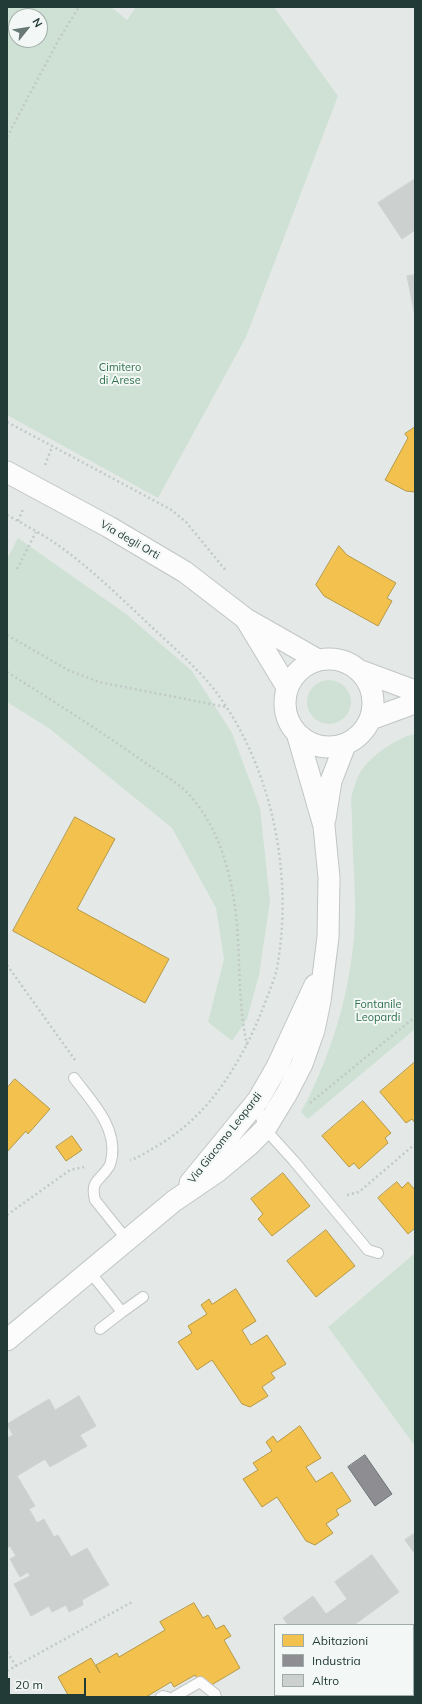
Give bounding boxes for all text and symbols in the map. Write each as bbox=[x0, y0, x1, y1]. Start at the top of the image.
north arrow bbox=[8, 8, 48, 48]
text: N bbox=[29, 15, 46, 30]
park label: Cimitero di Arese bbox=[99, 361, 141, 387]
street label: Via degli Orti bbox=[98, 518, 162, 562]
park label: Fontanile Leopardi bbox=[355, 998, 401, 1024]
street label: Via Giacomo Leopardi bbox=[185, 1090, 265, 1186]
legend bbox=[274, 1624, 414, 1696]
text: Abitazioni bbox=[312, 1633, 368, 1648]
text: Industria bbox=[312, 1653, 361, 1668]
scale bar bbox=[10, 1670, 88, 1696]
text: Altro bbox=[312, 1673, 339, 1688]
text: 20 m bbox=[15, 1677, 43, 1692]

